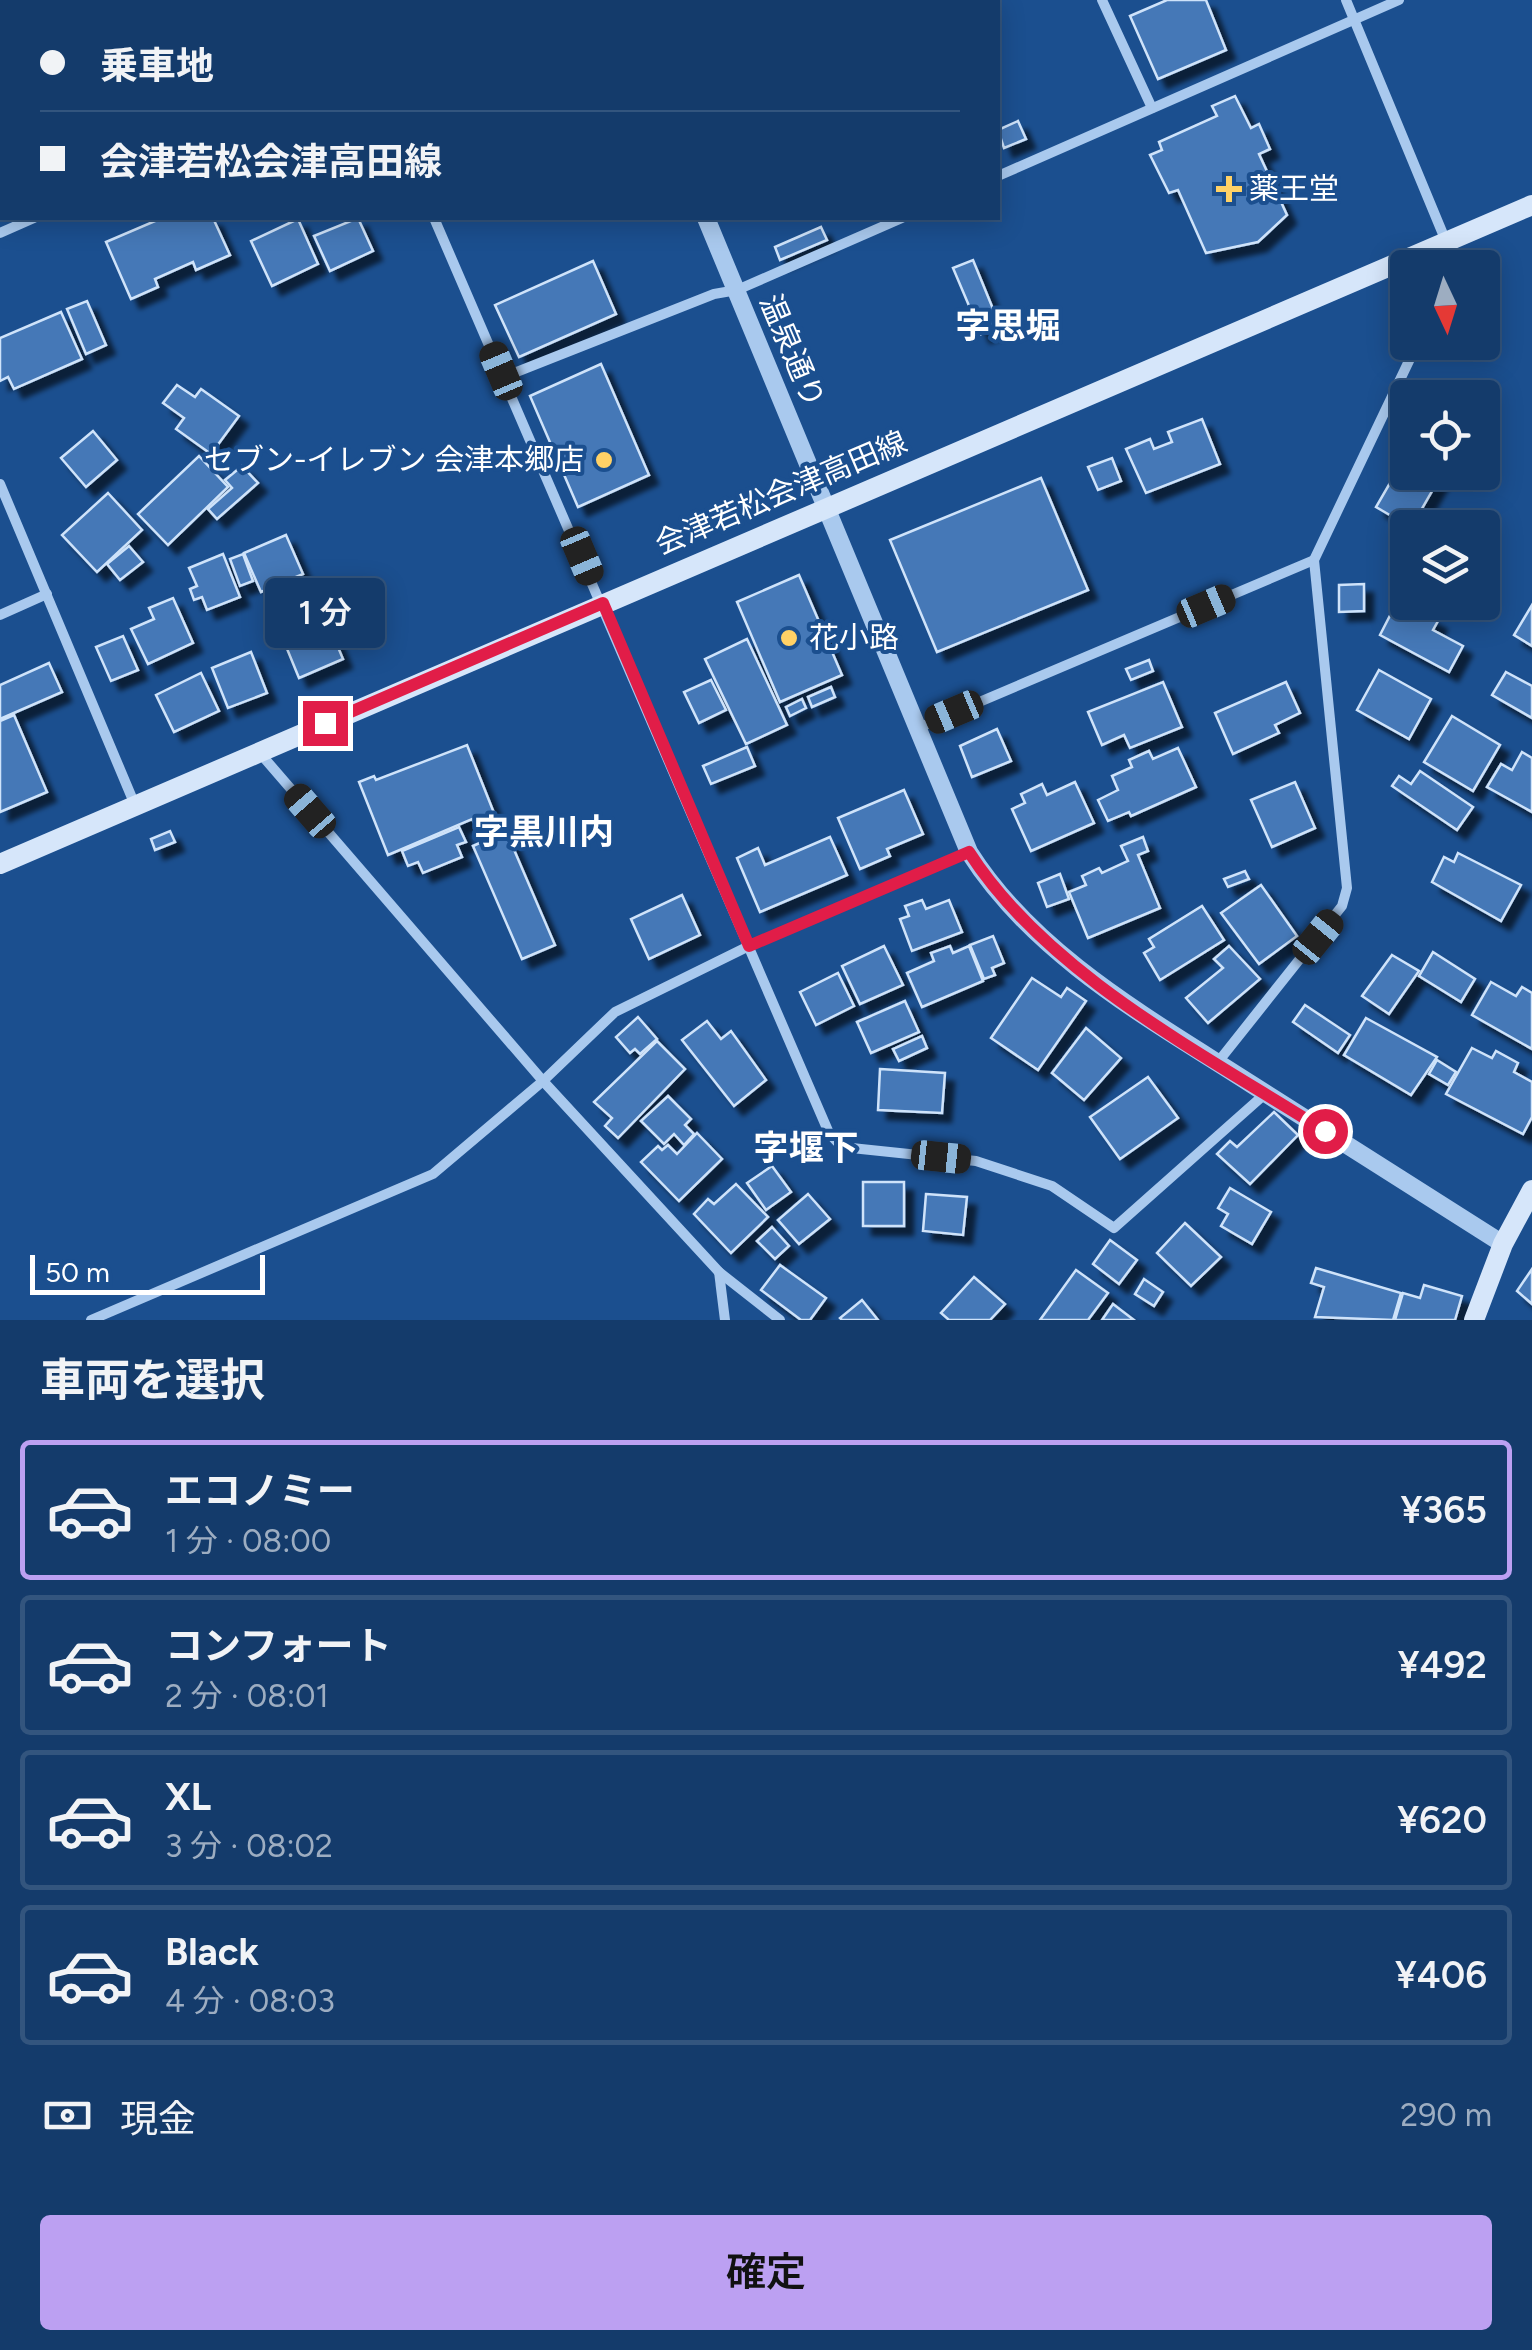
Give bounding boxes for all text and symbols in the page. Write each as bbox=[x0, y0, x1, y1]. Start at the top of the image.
text: 乗車地 bbox=[100, 43, 214, 89]
text: 会津若松会津高田線 bbox=[100, 139, 442, 185]
place label: 薬王堂 bbox=[1249, 170, 1339, 207]
marker: 薬王堂 bbox=[1218, 178, 1240, 200]
north arrow bbox=[1390, 250, 1500, 360]
map controls bbox=[1390, 250, 1500, 620]
street label: 温泉通り bbox=[752, 288, 833, 413]
district label: 字思堀 bbox=[955, 305, 1061, 347]
car bbox=[475, 338, 527, 404]
button: locate bbox=[1390, 380, 1500, 490]
street label: 会津若松会津高田線 bbox=[649, 423, 912, 562]
place label: セブン-イレブン 会津本郷店 bbox=[204, 441, 584, 478]
marker: セブン-イレブン 会津本郷店 bbox=[593, 449, 615, 471]
button: layers bbox=[1390, 510, 1500, 620]
car bbox=[556, 523, 608, 589]
callout: 1 分 bbox=[265, 578, 385, 648]
car bbox=[1173, 580, 1239, 632]
text: 1 分 bbox=[298, 594, 352, 632]
place label: 花小路 bbox=[809, 619, 899, 656]
marker: 花小路 bbox=[778, 627, 800, 649]
car bbox=[921, 686, 987, 738]
route end bbox=[303, 701, 348, 746]
car bbox=[279, 779, 341, 843]
district label: 字黒川内 bbox=[474, 811, 614, 853]
car bbox=[1287, 904, 1349, 970]
route start bbox=[1303, 1109, 1348, 1154]
district label: 字堰下 bbox=[753, 1127, 859, 1169]
car bbox=[910, 1139, 972, 1175]
scale bar bbox=[30, 1250, 265, 1294]
text: 50 m bbox=[45, 1255, 110, 1289]
text: 車両を選択 bbox=[40, 1353, 265, 1407]
icon: car bbox=[45, 1465, 135, 1555]
text: エコノミー bbox=[165, 1468, 355, 1514]
text: ¥365 bbox=[1400, 1487, 1487, 1533]
text: 1 分 · 08:00 bbox=[165, 1522, 331, 1560]
icon: car bbox=[45, 1620, 135, 1710]
text: コンフォート bbox=[165, 1623, 392, 1669]
text: ¥492 bbox=[1398, 1642, 1487, 1688]
text: 2 分 · 08:01 bbox=[165, 1677, 329, 1715]
text: XL bbox=[165, 1774, 211, 1820]
icon: car bbox=[45, 1775, 135, 1865]
text: ¥620 bbox=[1397, 1797, 1487, 1843]
text: 3 分 · 08:02 bbox=[165, 1827, 333, 1865]
text: Black bbox=[165, 1929, 259, 1975]
icon: car bbox=[45, 1930, 135, 2020]
text: ¥406 bbox=[1395, 1952, 1487, 1998]
text: 4 分 · 08:03 bbox=[165, 1982, 335, 2020]
icon: cash bbox=[40, 2088, 95, 2143]
text: 現金 bbox=[120, 2096, 196, 2142]
text: 290 m bbox=[1400, 2096, 1492, 2134]
button: 確定 bbox=[40, 2215, 1492, 2330]

